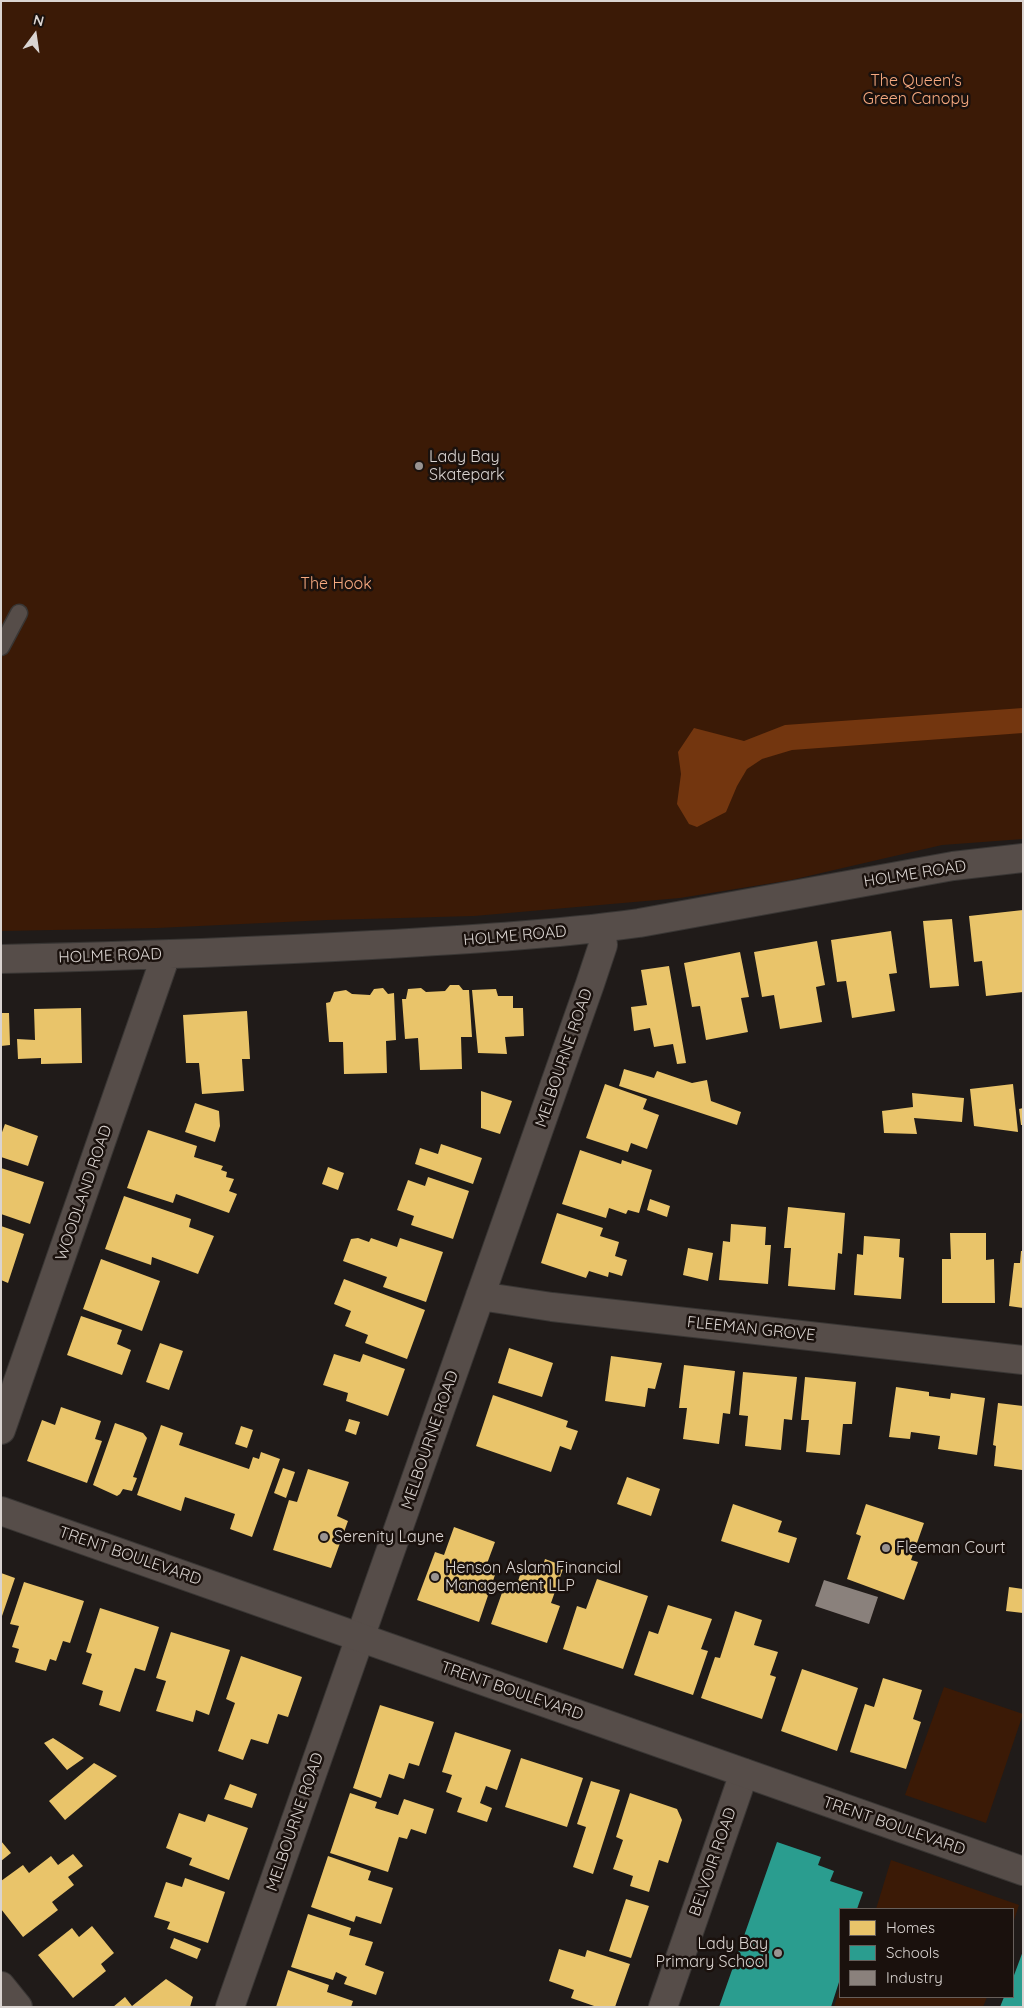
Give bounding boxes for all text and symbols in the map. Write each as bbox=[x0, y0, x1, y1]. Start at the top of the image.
north arrow bbox=[10, 10, 60, 60]
text: N bbox=[31, 10, 46, 30]
park label: The Queen's Green Canopy bbox=[863, 71, 969, 109]
place label: Lady Bay Skatepark bbox=[429, 447, 505, 485]
marker: Lady Bay Skatepark bbox=[413, 460, 425, 472]
park label: The Hook bbox=[300, 574, 372, 594]
street label: HOLME ROAD bbox=[862, 856, 968, 892]
street label: HOLME ROAD bbox=[463, 922, 567, 950]
street label: HOLME ROAD bbox=[58, 945, 162, 967]
street label: MELBOURNE ROAD bbox=[531, 986, 597, 1130]
street label: WOODLAND ROAD bbox=[52, 1123, 116, 1263]
street label: FLEEMAN GROVE bbox=[686, 1313, 816, 1345]
street label: MELBOURNE ROAD bbox=[397, 1368, 463, 1512]
street label: TRENT BOULEVARD bbox=[56, 1523, 204, 1589]
place label: Serenity Layne bbox=[334, 1527, 444, 1547]
marker: Serenity Layne bbox=[318, 1531, 330, 1543]
place label: Fleeman Court bbox=[896, 1538, 1005, 1558]
marker: Fleeman Court bbox=[880, 1542, 892, 1554]
place label: Henson Aslam Financial Management LLP bbox=[445, 1558, 622, 1596]
marker: Henson Aslam Financial Management LLP bbox=[429, 1571, 441, 1583]
street label: TRENT BOULEVARD bbox=[438, 1658, 586, 1724]
street label: MELBOURNE ROAD bbox=[262, 1750, 328, 1894]
street label: TRENT BOULEVARD bbox=[820, 1793, 968, 1859]
street label: BELVOIR ROAD bbox=[685, 1805, 741, 1919]
legend bbox=[839, 1908, 1014, 1998]
text: Homes bbox=[886, 1918, 935, 1937]
place label: Lady Bay Primary School bbox=[656, 1934, 768, 1972]
text: Schools bbox=[886, 1943, 939, 1962]
marker: Lady Bay Primary School bbox=[772, 1947, 784, 1959]
text: Industry bbox=[886, 1968, 943, 1987]

